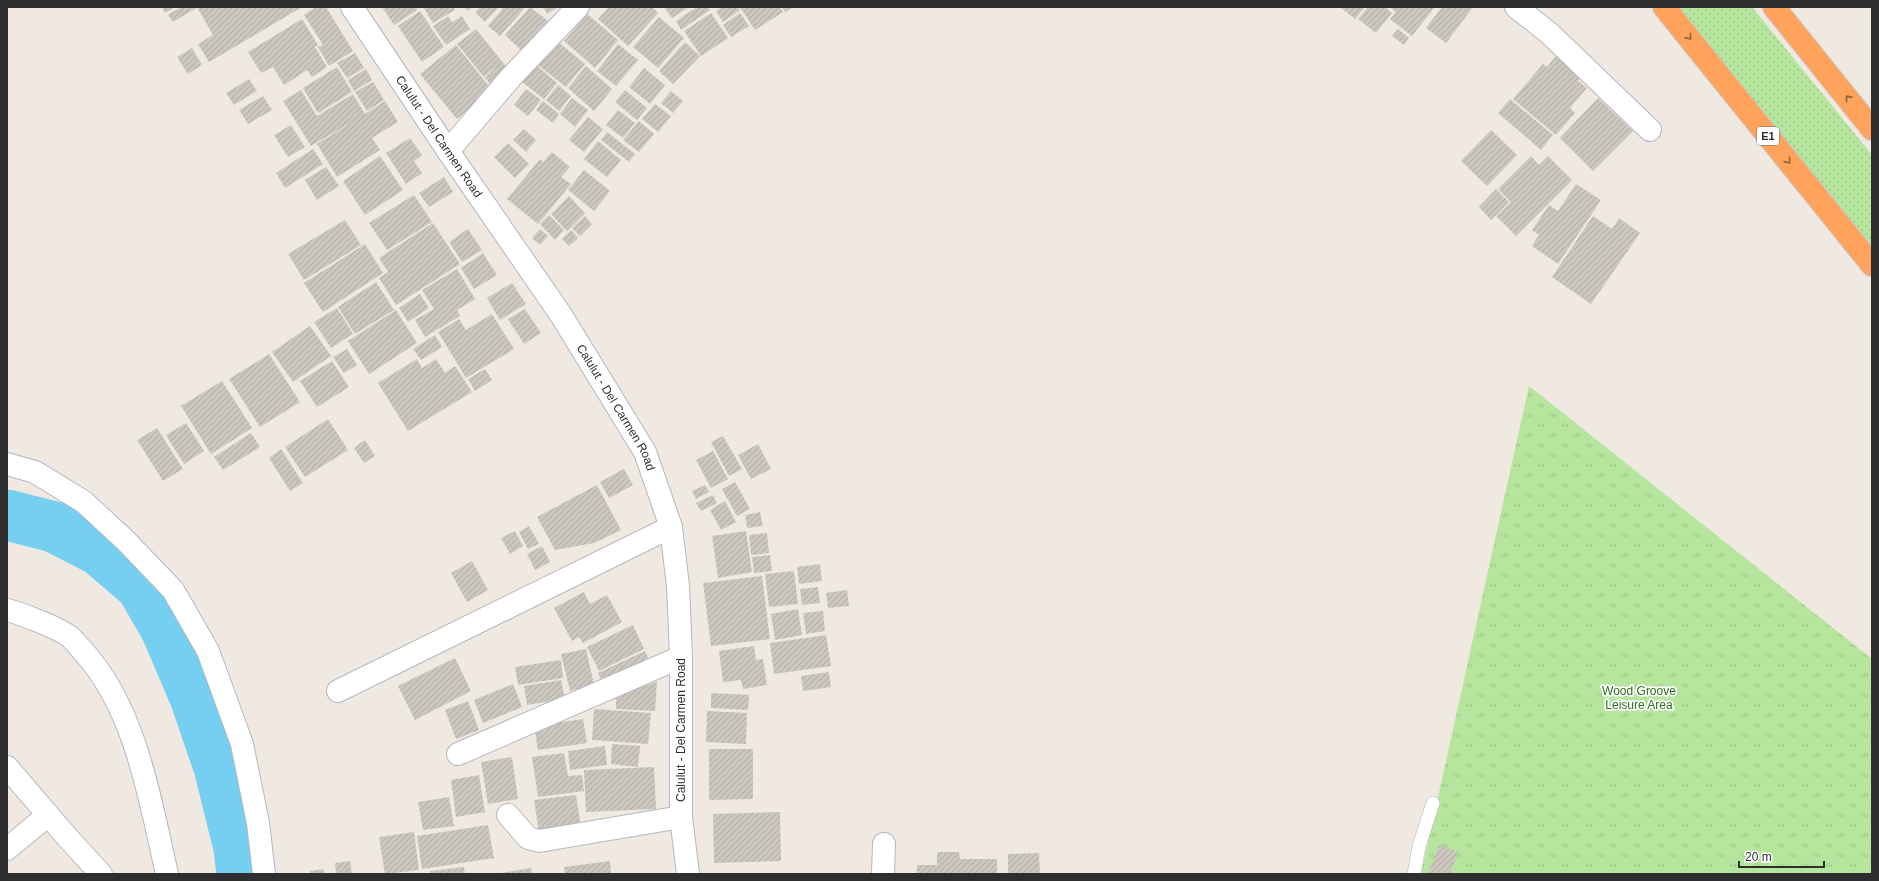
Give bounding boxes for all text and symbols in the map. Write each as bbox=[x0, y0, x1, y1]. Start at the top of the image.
one-way arrow bbox=[1684, 33, 1691, 40]
street label: Calulut - Del Carmen Road bbox=[393, 73, 485, 200]
one-way arrow bbox=[1845, 96, 1852, 103]
road number: E1 bbox=[1757, 127, 1779, 145]
one-way arrow bbox=[1783, 156, 1790, 163]
street label: Calulut - Del Carmen Road bbox=[574, 342, 658, 472]
street label: Calulut - Del Carmen Road bbox=[674, 658, 688, 802]
park label: Wood Groove Leisure Area bbox=[1602, 684, 1676, 712]
scale bar bbox=[1739, 843, 1824, 869]
text: 20 m bbox=[1745, 850, 1772, 864]

